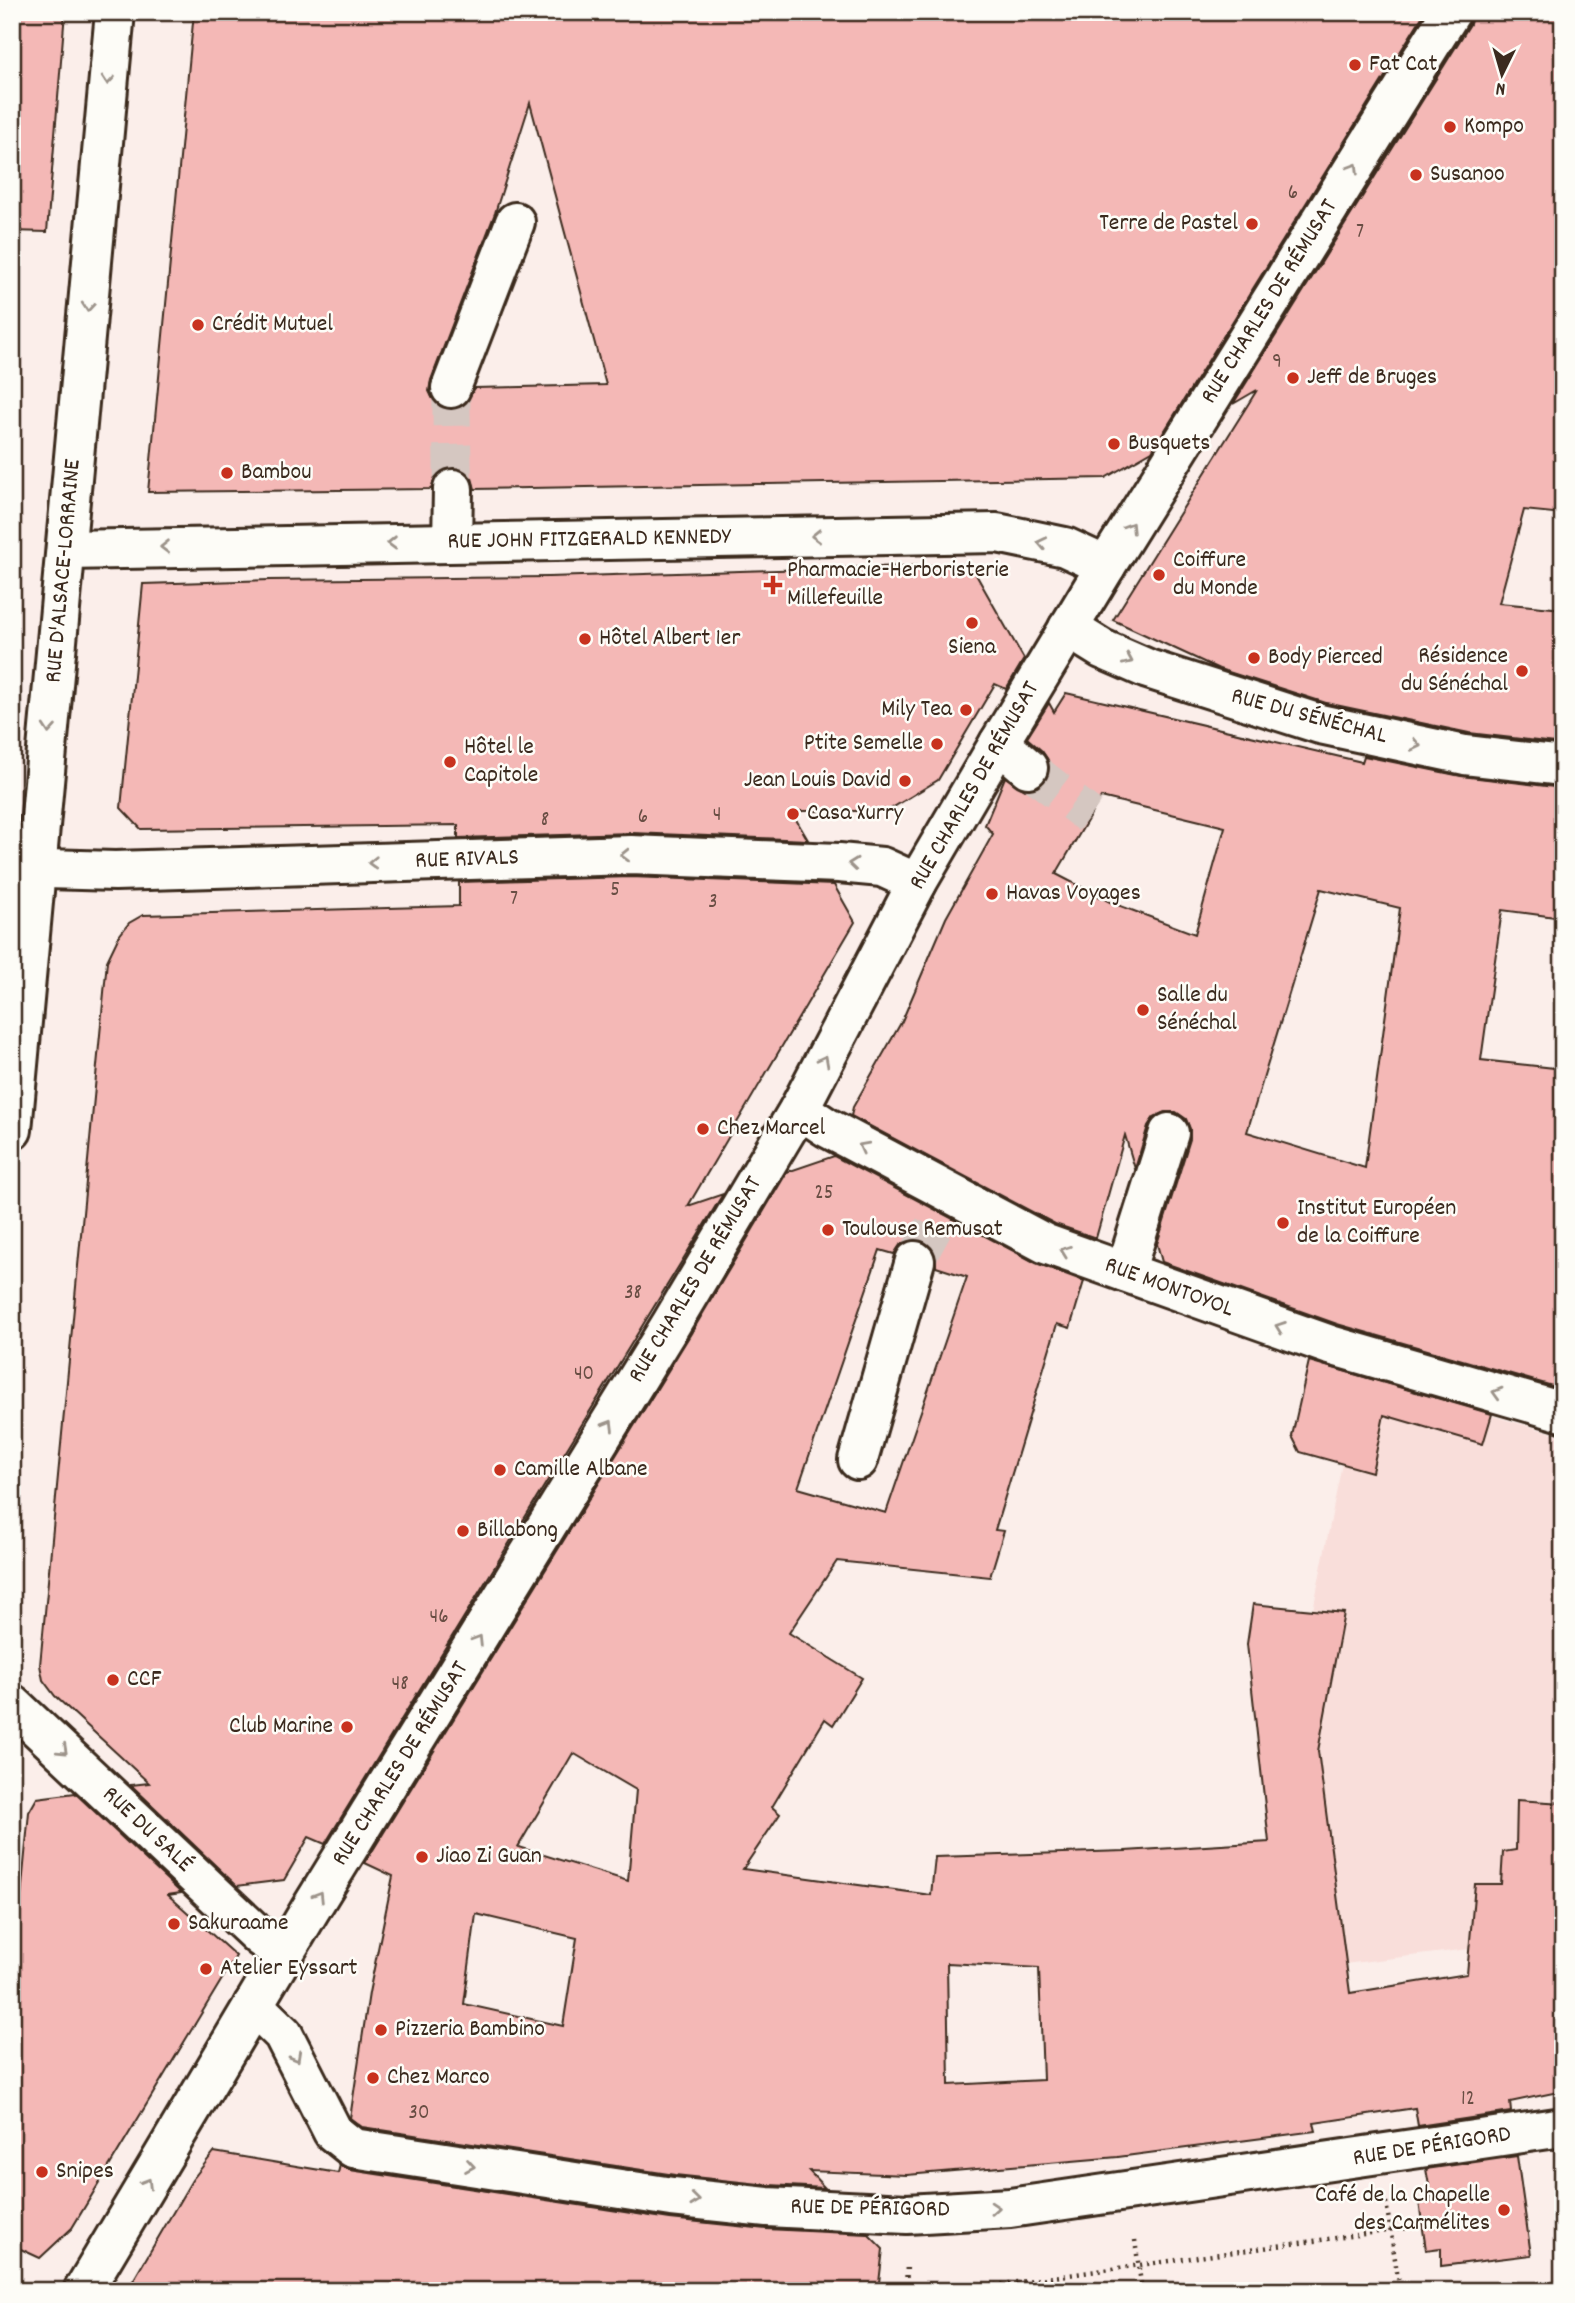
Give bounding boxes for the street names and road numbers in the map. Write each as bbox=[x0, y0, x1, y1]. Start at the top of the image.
street label: RUE CHARLES DE RÉMUSAT bbox=[1193, 193, 1347, 411]
street label: RUE D'ALSACE-LORRAINE bbox=[37, 458, 91, 684]
street label: RUE JOHN FITZGERALD KENNEDY bbox=[447, 521, 732, 559]
street label: RUE CHARLES DE RÉMUSAT bbox=[901, 675, 1049, 897]
street label: RUE DU SÉNÉCHAL bbox=[1227, 680, 1391, 754]
street label: RUE RIVALS bbox=[415, 841, 519, 879]
street label: RUE CHARLES DE RÉMUSAT bbox=[621, 1170, 771, 1390]
street label: RUE MONTOYOL bbox=[1100, 1249, 1238, 1327]
street label: RUE CHARLES DE RÉMUSAT bbox=[324, 1655, 478, 1873]
street label: RUE DU SALÉ bbox=[94, 1779, 200, 1881]
street label: RUE DE PÉRIGORD bbox=[1351, 2118, 1513, 2176]
street label: RUE DE PÉRIGORD bbox=[790, 2191, 950, 2227]

